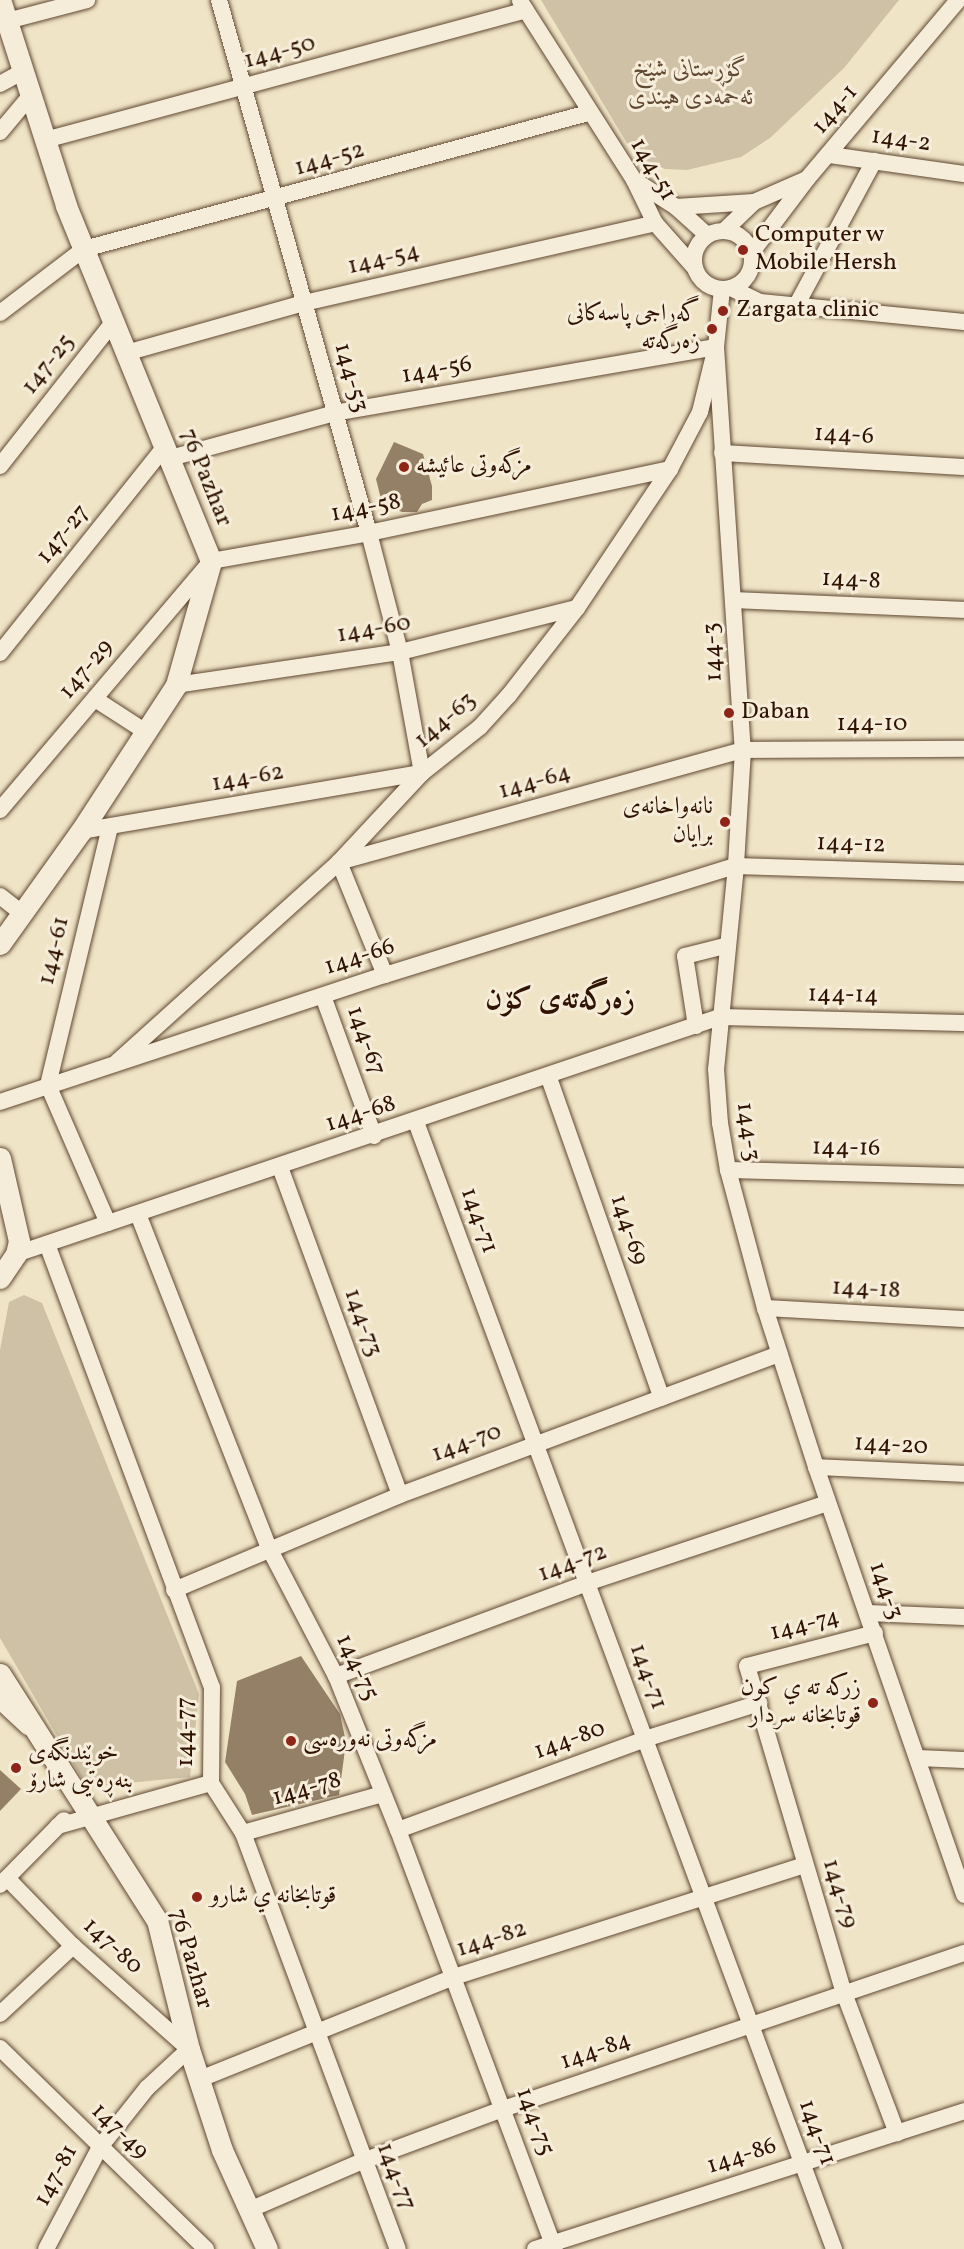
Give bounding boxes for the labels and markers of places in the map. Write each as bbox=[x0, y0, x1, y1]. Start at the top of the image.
place label: Computer w Mobile Hersh bbox=[755, 222, 897, 278]
marker: Computer w Mobile Hersh bbox=[736, 243, 750, 257]
place label: Zargata clinic bbox=[736, 297, 879, 325]
place label: گەراجی پاسەکانی زەرگەتە bbox=[567, 301, 700, 357]
marker: Zargata clinic bbox=[714, 302, 732, 320]
marker: گەراجی پاسەکانی زەرگەتە bbox=[705, 322, 719, 336]
place label: مزگەوتی عائیشە bbox=[416, 453, 532, 481]
marker: مزگەوتی عائیشە bbox=[397, 460, 411, 474]
place label: Daban bbox=[741, 699, 810, 727]
marker: Daban bbox=[722, 706, 736, 720]
place label: نانەواخانەی برایان bbox=[622, 794, 713, 850]
marker: نانەواخانەی برایان bbox=[718, 815, 732, 829]
place label: زركه ته ي كون قوتابخانه سردار bbox=[740, 1675, 861, 1731]
marker: زركه ته ي كون قوتابخانه سردار bbox=[866, 1696, 880, 1710]
place label: مزگەوتی نەورەسی bbox=[303, 1727, 437, 1755]
marker: مزگەوتی نەورەسی bbox=[284, 1734, 298, 1748]
place label: خوێندنگەی بنەڕەتیی شارۆ bbox=[28, 1740, 133, 1796]
marker: خوێندنگەی بنەڕەتیی شارۆ bbox=[9, 1761, 23, 1775]
place label: قوتابخانه ي شارو bbox=[210, 1883, 336, 1911]
marker: قوتابخانه ي شارو bbox=[188, 1888, 206, 1906]

